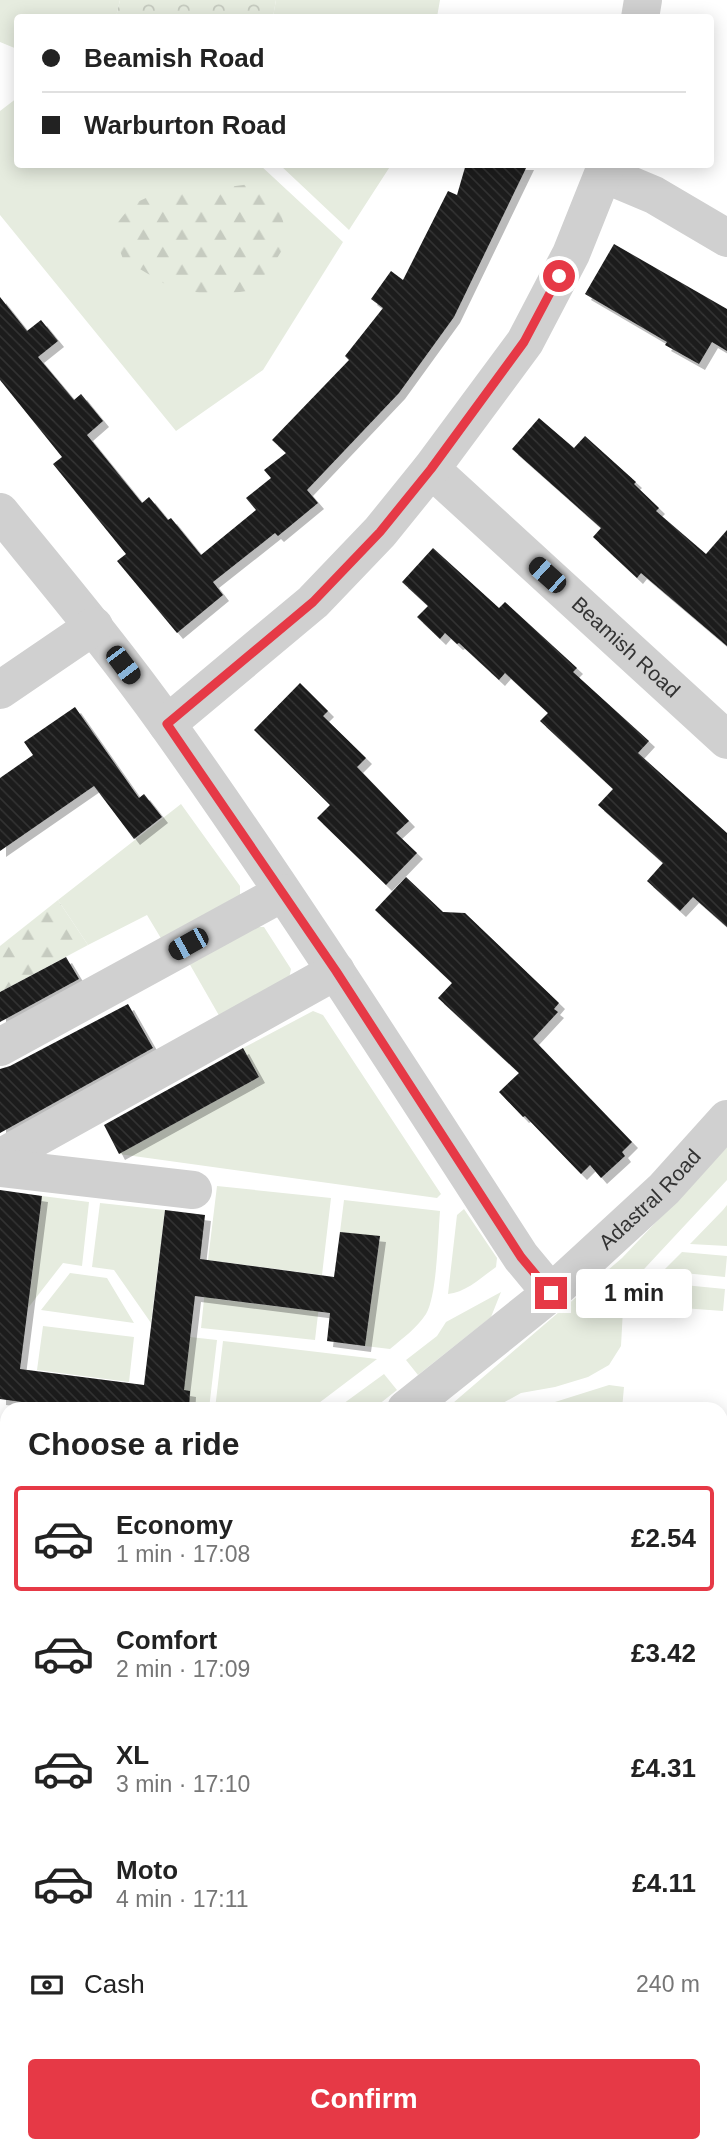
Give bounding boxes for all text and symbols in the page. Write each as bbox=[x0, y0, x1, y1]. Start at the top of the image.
text: Beamish Road bbox=[84, 43, 265, 73]
text: Warburton Road bbox=[84, 110, 287, 140]
route start bbox=[543, 260, 575, 292]
car bbox=[525, 553, 570, 597]
street label: Beamish Road bbox=[567, 592, 685, 702]
car bbox=[102, 642, 145, 688]
car bbox=[165, 925, 212, 963]
street label: Adastral Road bbox=[594, 1144, 705, 1254]
callout: 1 min bbox=[576, 1268, 691, 1318]
route end bbox=[535, 1277, 567, 1309]
text: 1 min bbox=[604, 1280, 664, 1306]
text: Choose a ride bbox=[28, 1426, 240, 1462]
icon: car bbox=[32, 1507, 95, 1570]
text: Economy bbox=[116, 1510, 233, 1540]
text: £2.54 bbox=[631, 1523, 696, 1553]
text: 1 min · 17:08 bbox=[116, 1541, 250, 1567]
icon: car bbox=[32, 1622, 95, 1685]
text: Comfort bbox=[116, 1625, 217, 1655]
text: £3.42 bbox=[631, 1638, 696, 1668]
text: 2 min · 17:09 bbox=[116, 1656, 250, 1682]
icon: car bbox=[32, 1737, 95, 1800]
text: XL bbox=[116, 1740, 149, 1770]
text: £4.31 bbox=[631, 1753, 696, 1783]
text: 3 min · 17:10 bbox=[116, 1771, 250, 1797]
icon: car bbox=[32, 1852, 95, 1915]
text: Moto bbox=[116, 1855, 178, 1885]
text: £4.11 bbox=[632, 1868, 696, 1898]
text: 4 min · 17:11 bbox=[116, 1886, 249, 1912]
icon: cash bbox=[28, 1966, 66, 2004]
text: Cash bbox=[84, 1969, 145, 1999]
text: 240 m bbox=[636, 1971, 700, 1997]
button: Confirm bbox=[28, 2059, 700, 2139]

